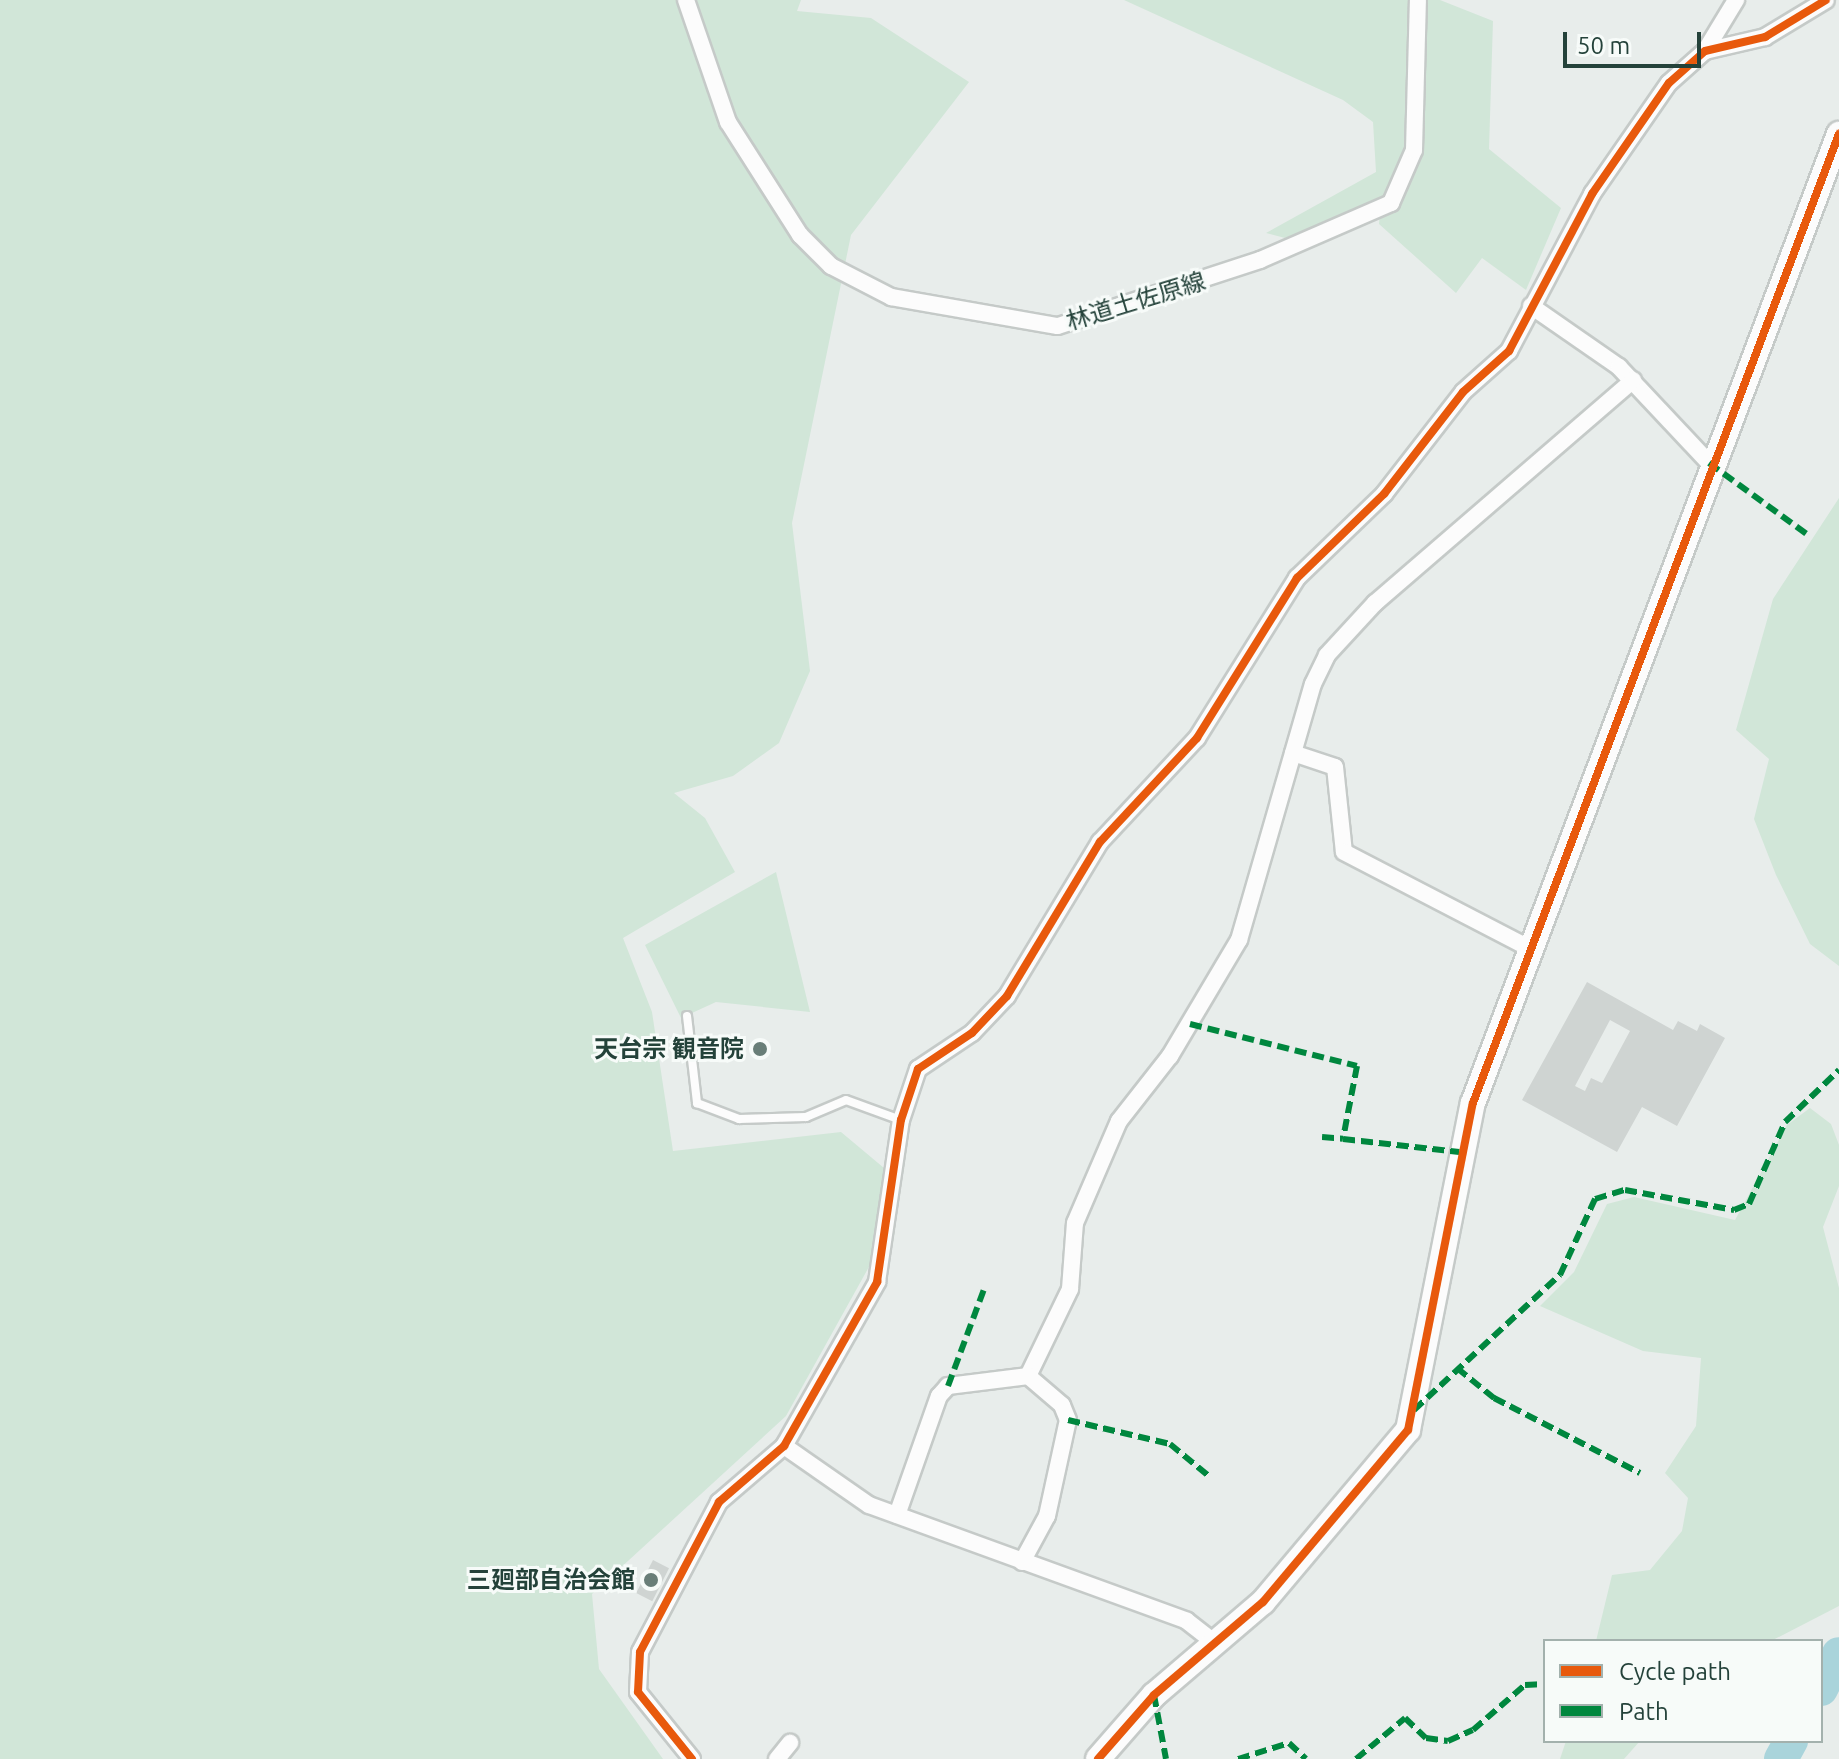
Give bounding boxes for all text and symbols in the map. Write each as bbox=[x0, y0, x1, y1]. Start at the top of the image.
scale bar bbox=[1567, 16, 1705, 66]
text: 50 m bbox=[1577, 32, 1630, 59]
street label: 林道土佐原線 bbox=[1063, 266, 1209, 336]
place label: 天台宗 観音院 bbox=[594, 1035, 744, 1063]
marker: 天台宗 観音院 bbox=[751, 1040, 769, 1058]
place label: 三廻部自治会館 bbox=[467, 1566, 635, 1594]
marker: 三廻部自治会館 bbox=[642, 1571, 660, 1589]
legend bbox=[1543, 1639, 1823, 1743]
text: Cycle path bbox=[1619, 1658, 1731, 1685]
text: Path bbox=[1619, 1698, 1669, 1725]

